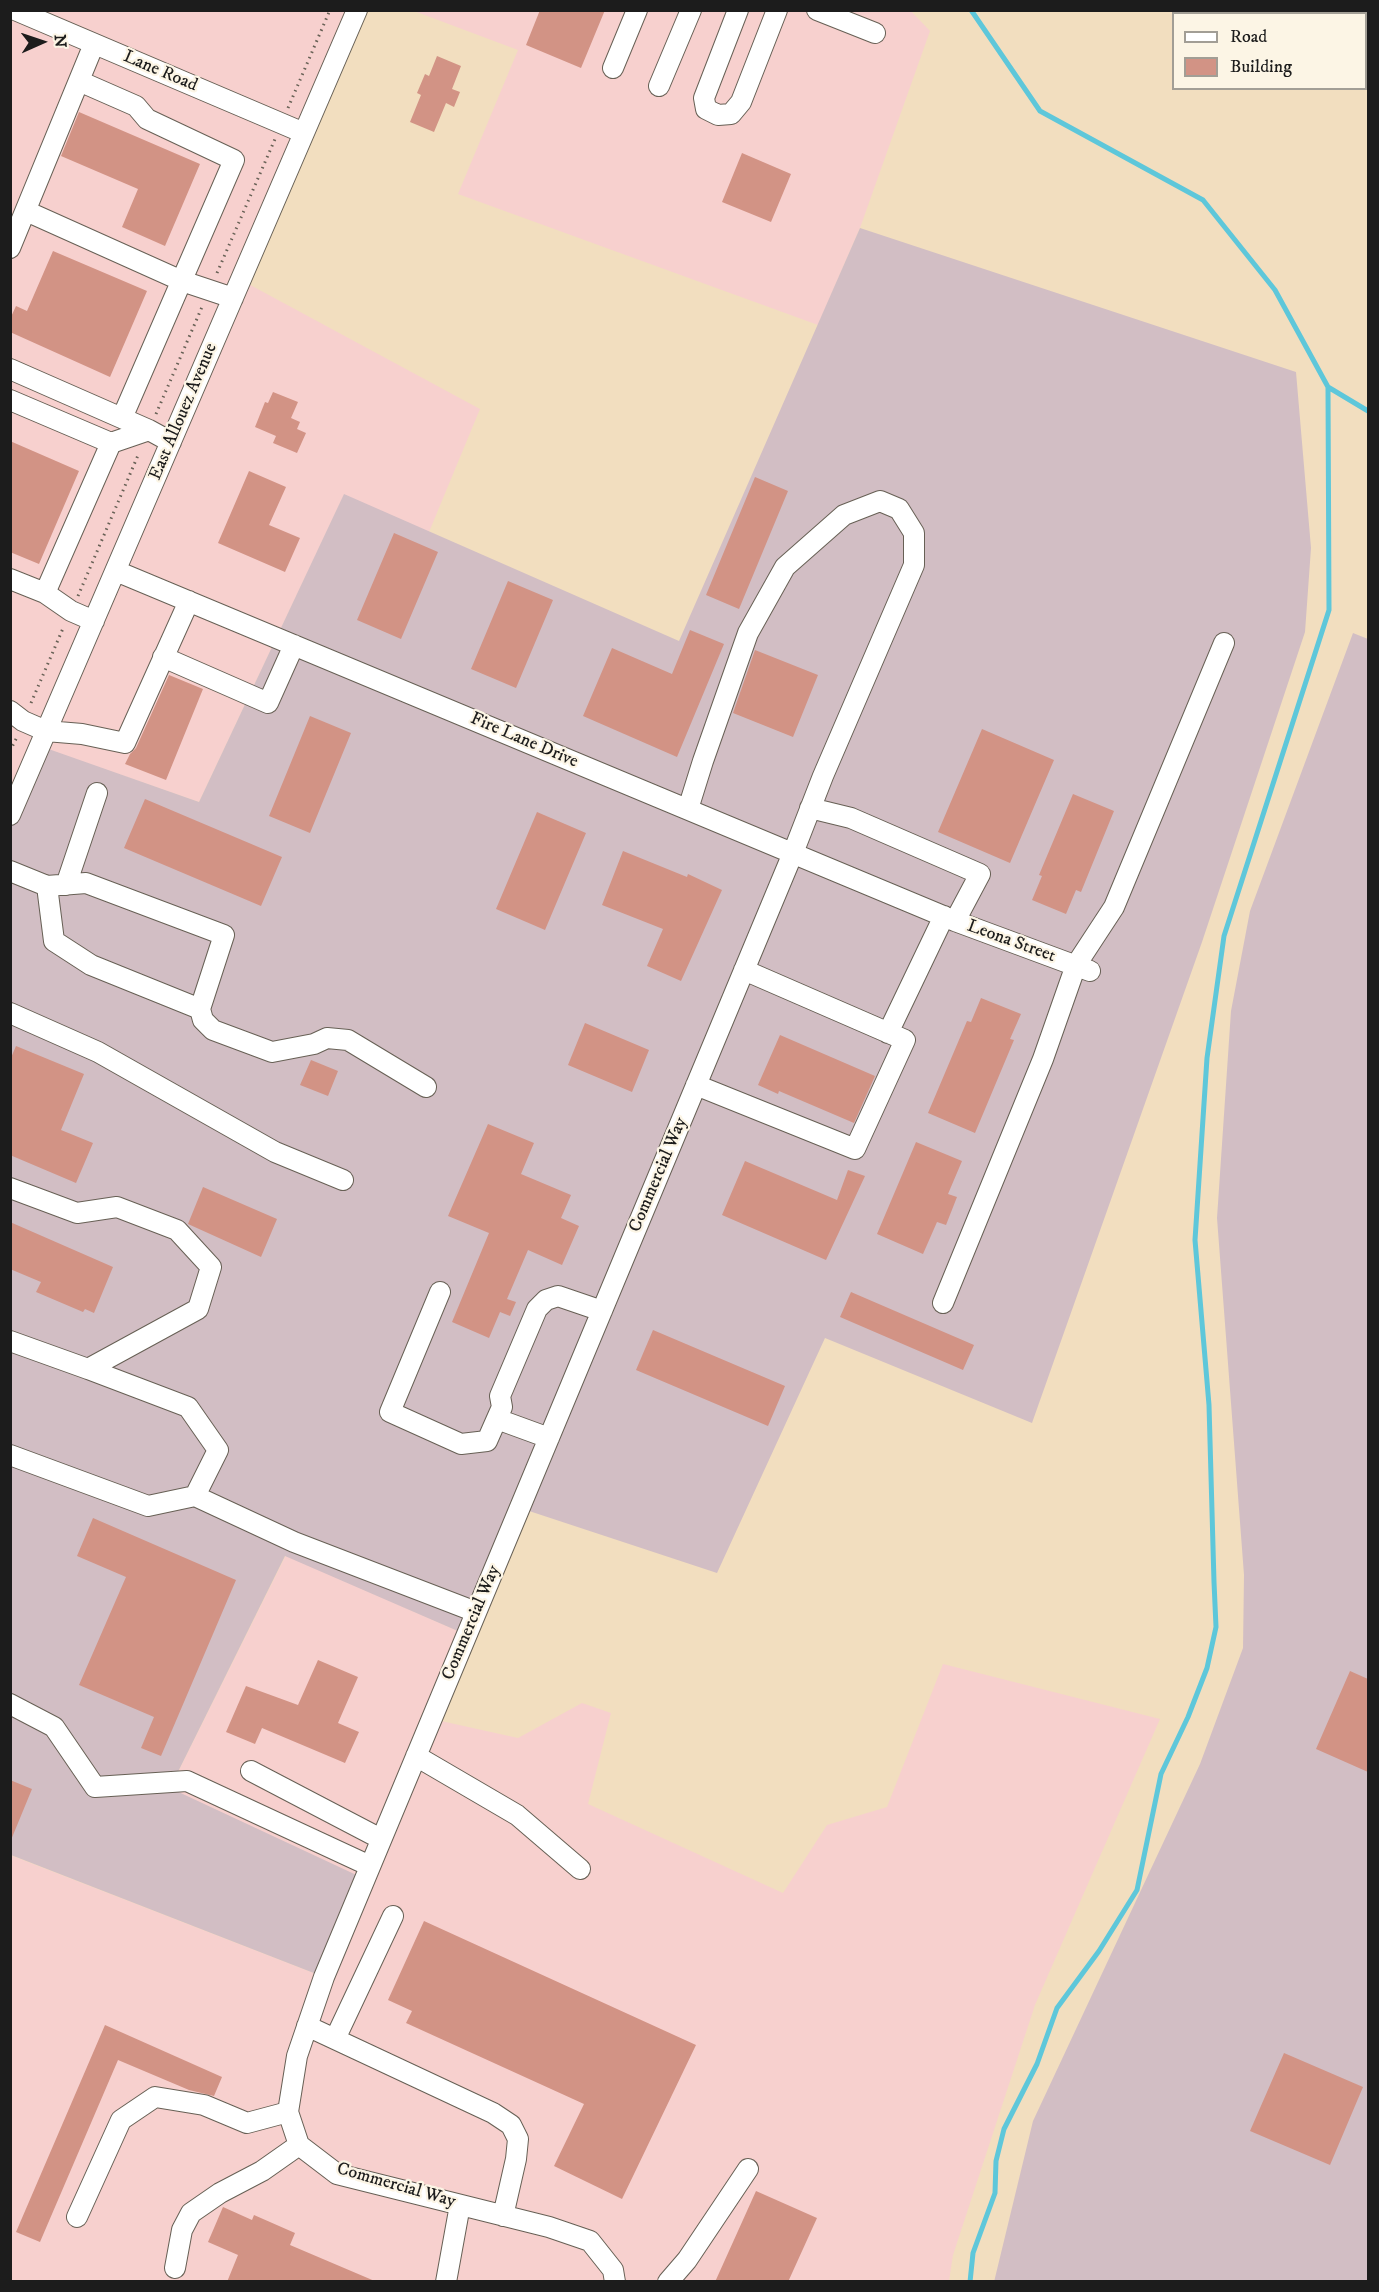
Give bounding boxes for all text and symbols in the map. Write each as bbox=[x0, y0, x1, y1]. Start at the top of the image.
north arrow bbox=[12, 12, 72, 72]
legend bbox=[1172, 12, 1367, 90]
text: Road bbox=[1230, 26, 1267, 48]
text: N bbox=[50, 34, 70, 48]
street label: Lane Road bbox=[120, 47, 200, 97]
text: Building bbox=[1230, 56, 1292, 78]
street label: East Allouez Avenue bbox=[145, 340, 223, 484]
street label: Fire Lane Drive bbox=[467, 709, 581, 773]
street label: Leona Street bbox=[964, 916, 1058, 968]
street label: Commercial Way bbox=[625, 1114, 693, 1236]
street label: Commercial Way bbox=[438, 1562, 506, 1684]
street label: Commercial Way bbox=[334, 2159, 458, 2213]

